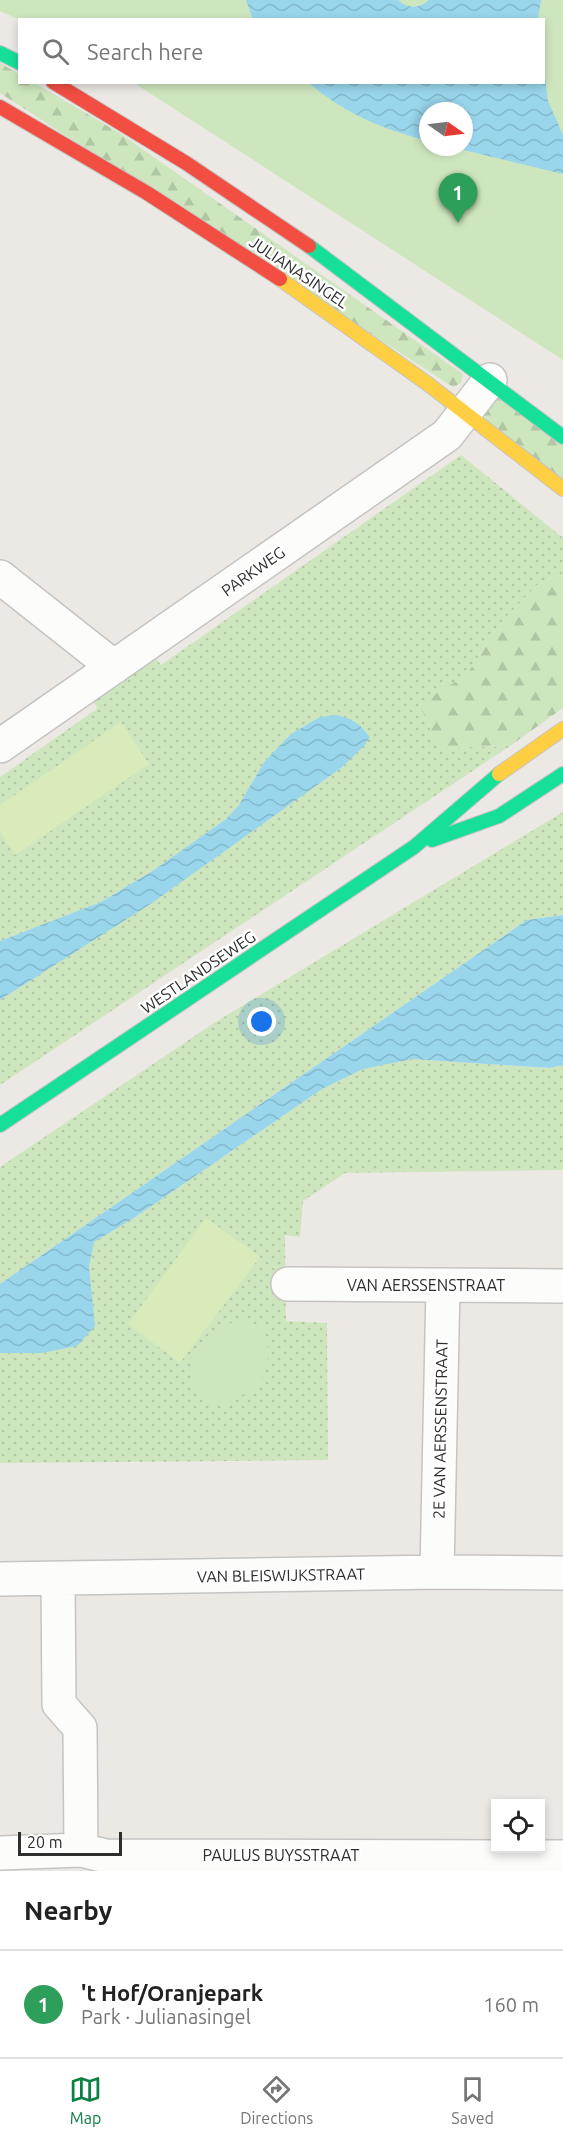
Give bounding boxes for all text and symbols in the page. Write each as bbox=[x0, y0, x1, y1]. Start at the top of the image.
search box bbox=[18, 18, 545, 84]
icon: search bbox=[39, 35, 72, 68]
text: Search here bbox=[87, 39, 203, 64]
north arrow bbox=[419, 102, 473, 156]
pin: 1 bbox=[438, 174, 478, 223]
street label: JULIANASINGEL bbox=[246, 232, 352, 312]
street label: PARKWEG bbox=[218, 543, 288, 599]
street label: WESTLANDSEWEG bbox=[137, 927, 259, 1017]
your location bbox=[247, 1007, 276, 1036]
street label: VAN AERSSENSTRAAT bbox=[347, 1276, 505, 1294]
street label: 2E VAN AERSSENSTRAAT bbox=[429, 1339, 451, 1519]
street label: VAN BLEISWIJKSTRAAT bbox=[197, 1565, 365, 1585]
map controls bbox=[491, 1799, 545, 1853]
button: locate bbox=[491, 1799, 545, 1853]
scale bar bbox=[18, 1829, 122, 1856]
text: 20 m bbox=[27, 1833, 63, 1851]
street label: PAULUS BUYSSTRAAT bbox=[203, 1846, 360, 1864]
text: Nearby bbox=[24, 1896, 112, 1925]
text: 't Hof/Oranjepark bbox=[81, 1980, 263, 2005]
text: 1 bbox=[38, 1993, 49, 2016]
text: 160 m bbox=[483, 1993, 539, 2016]
text: Park · Julianasingel bbox=[81, 2005, 251, 2028]
tab: Map bbox=[69, 2073, 102, 2127]
tab: Directions bbox=[240, 2073, 313, 2127]
tab: Saved bbox=[451, 2073, 494, 2127]

